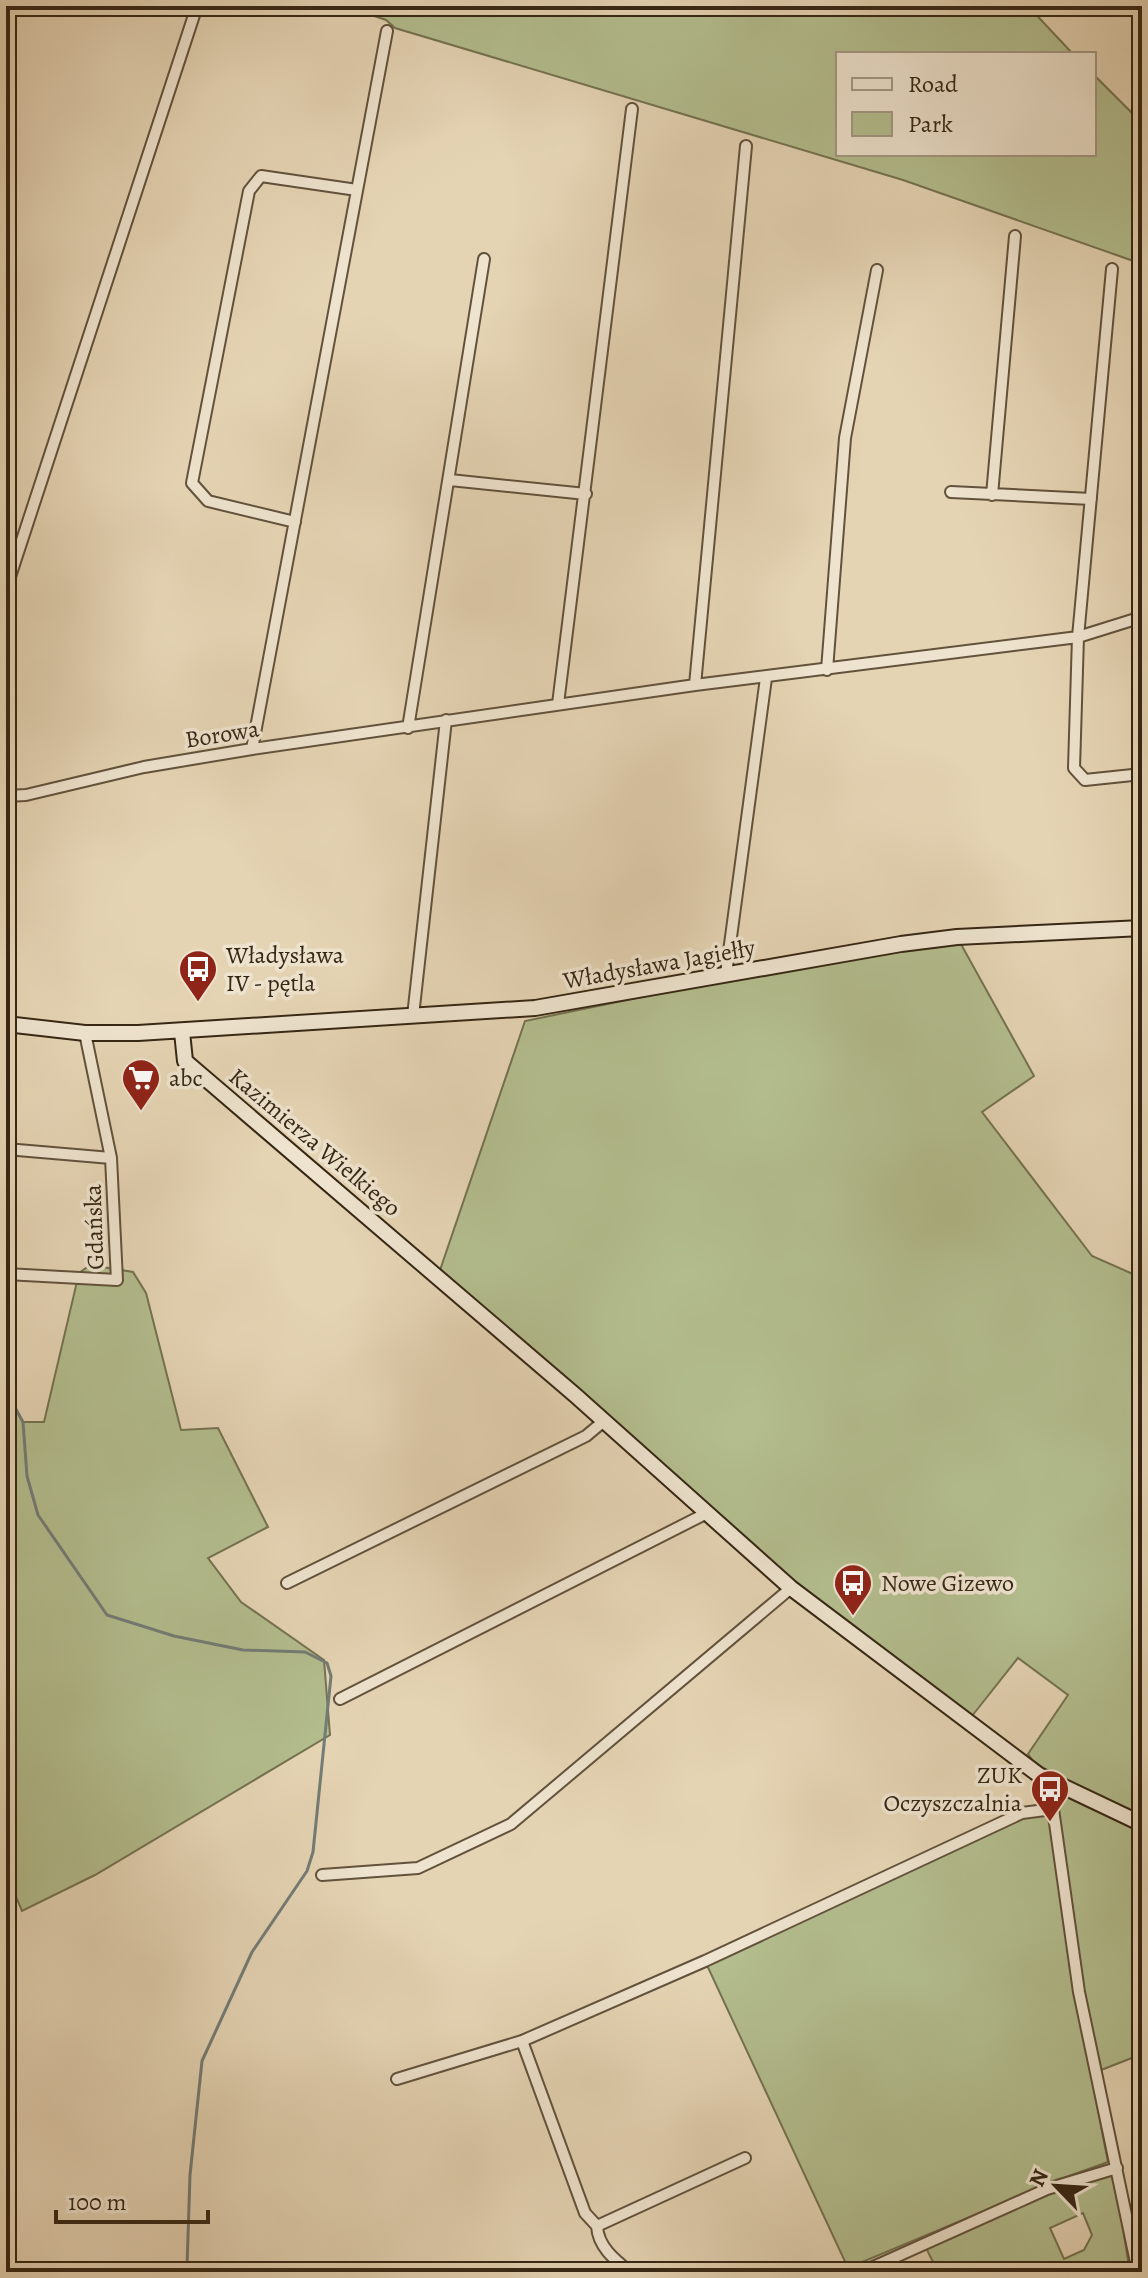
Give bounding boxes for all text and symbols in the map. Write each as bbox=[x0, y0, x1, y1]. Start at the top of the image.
legend bbox=[836, 52, 1096, 156]
text: Road bbox=[908, 68, 958, 100]
text: Park bbox=[908, 108, 953, 140]
street label: Borowa bbox=[183, 712, 262, 756]
street label: Władysława Jagiełły bbox=[560, 931, 758, 997]
place label: Władysława IV - pętla bbox=[225, 939, 345, 999]
bus stop icon: Władysława IV - pętla bbox=[177, 948, 219, 1003]
supermarket icon: abc bbox=[120, 1057, 162, 1112]
street label: Kazimierza Wielkiego bbox=[222, 1060, 408, 1224]
place label: abc bbox=[169, 1062, 203, 1094]
street label: Gdańska bbox=[76, 1183, 111, 1270]
bus stop icon: Nowe Gizewo bbox=[832, 1562, 874, 1617]
place label: Nowe Gizewo bbox=[881, 1567, 1014, 1599]
place label: ZUK Oczyszczalnia bbox=[883, 1759, 1023, 1819]
bus stop icon: ZUK Oczyszczalnia bbox=[1029, 1768, 1071, 1823]
north arrow bbox=[1016, 2146, 1096, 2226]
text: N bbox=[1022, 2164, 1056, 2192]
scale bar bbox=[56, 2174, 208, 2224]
text: 100 m bbox=[68, 2186, 127, 2218]

